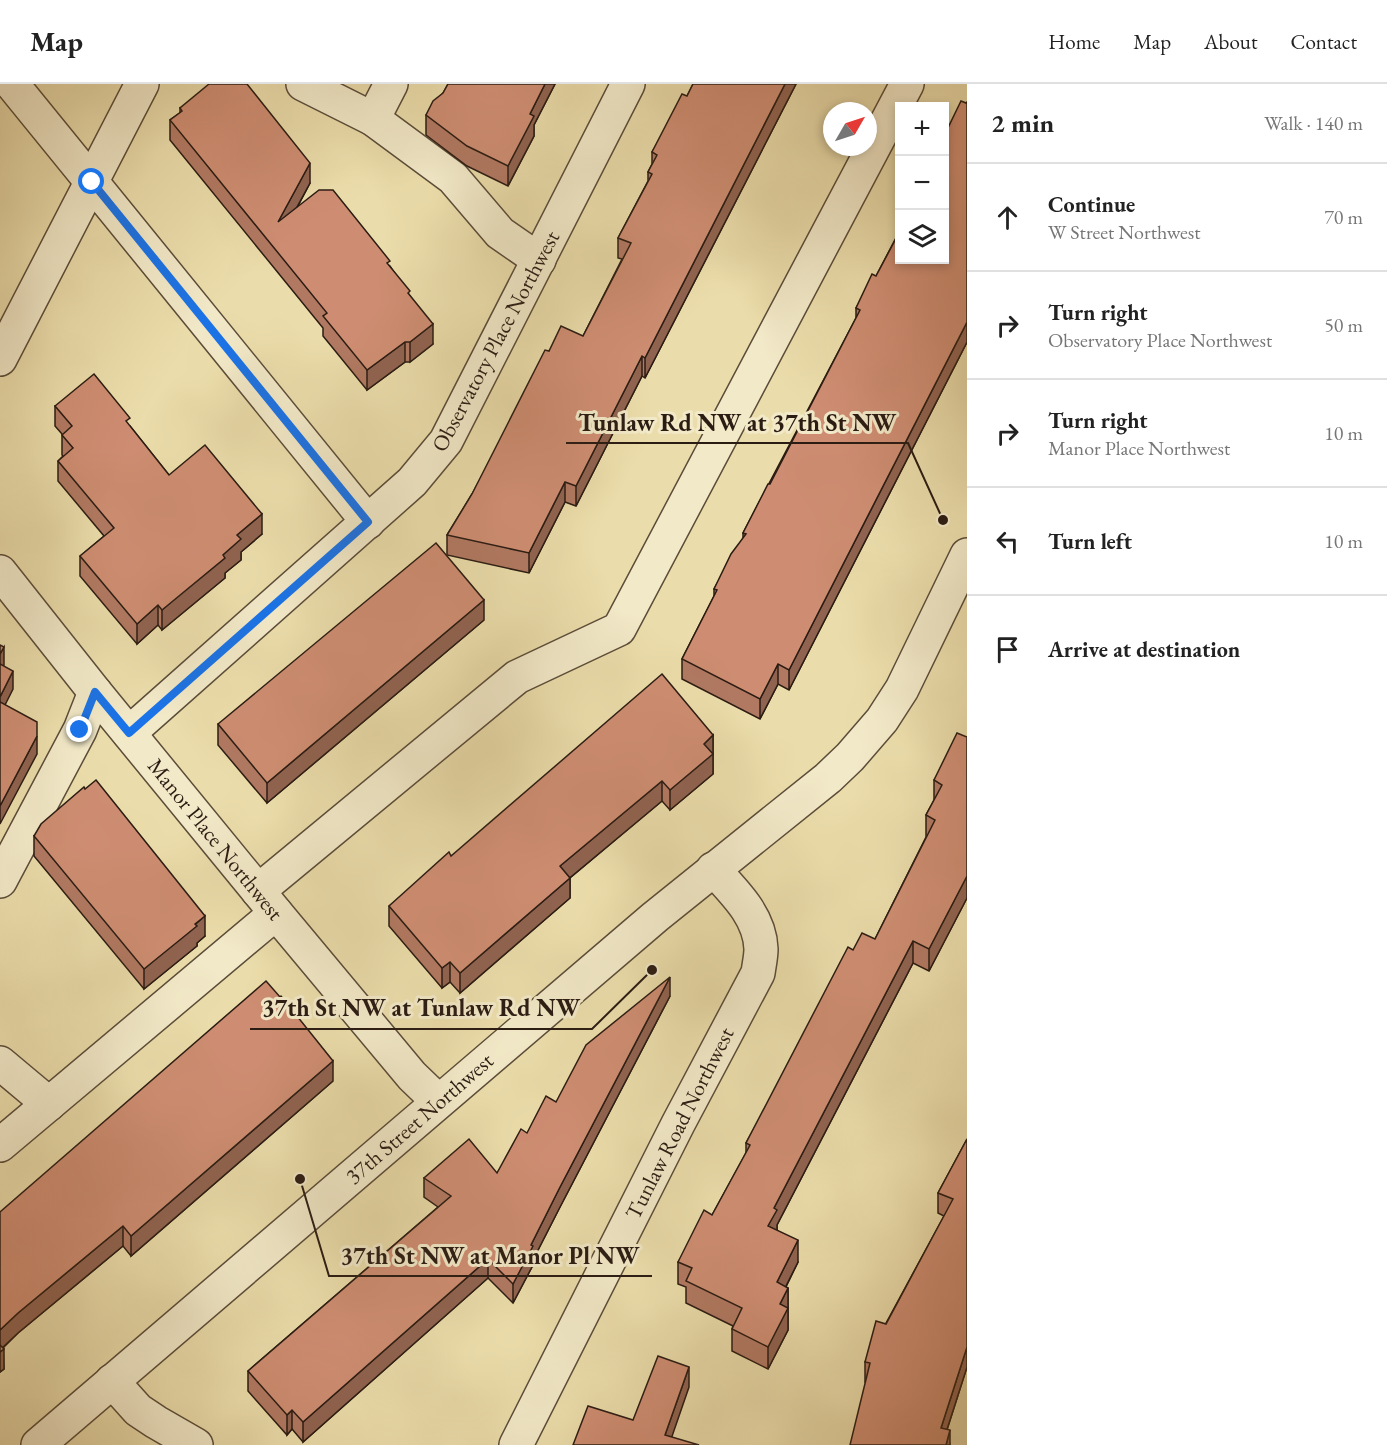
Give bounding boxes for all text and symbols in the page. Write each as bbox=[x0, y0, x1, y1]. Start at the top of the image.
text: Map bbox=[30, 23, 83, 59]
text: Home bbox=[1048, 28, 1100, 55]
text: Map bbox=[1133, 28, 1171, 55]
text: About bbox=[1204, 28, 1257, 55]
text: Contact bbox=[1290, 28, 1357, 55]
north arrow bbox=[823, 102, 877, 156]
map controls bbox=[895, 102, 949, 264]
button: + bbox=[895, 102, 949, 156]
text: 2 min bbox=[991, 106, 1054, 140]
text: Walk · 140 m bbox=[1264, 110, 1363, 136]
button: − bbox=[895, 156, 949, 210]
route start bbox=[78, 168, 104, 194]
text: Continue bbox=[1048, 190, 1135, 219]
icon: ahead bbox=[991, 201, 1024, 234]
text: 70 m bbox=[1324, 204, 1363, 230]
button: layers bbox=[895, 210, 949, 264]
text: W Street Northwest bbox=[1048, 219, 1201, 245]
street label: Observatory Place Northwest bbox=[425, 225, 566, 457]
text: Turn right bbox=[1048, 298, 1147, 327]
icon: right bbox=[991, 309, 1024, 342]
text: 50 m bbox=[1324, 312, 1363, 338]
text: Observatory Place Northwest bbox=[1048, 327, 1272, 353]
callout: Tunlaw Rd NW at 37th St NW bbox=[566, 401, 908, 443]
text: Turn right bbox=[1048, 406, 1147, 435]
text: Tunlaw Rd NW at 37th St NW bbox=[578, 407, 897, 438]
icon: right bbox=[991, 417, 1024, 450]
text: 10 m bbox=[1324, 420, 1363, 446]
text: Manor Place Northwest bbox=[1048, 435, 1230, 461]
icon: left bbox=[991, 525, 1024, 558]
text: Turn left bbox=[1048, 527, 1132, 556]
text: 10 m bbox=[1324, 528, 1363, 554]
icon: arrive bbox=[991, 633, 1024, 666]
text: Arrive at destination bbox=[1048, 635, 1240, 664]
route end bbox=[66, 716, 92, 742]
street label: Manor Place Northwest bbox=[141, 752, 290, 926]
callout: 37th St NW at Tunlaw Rd NW bbox=[250, 987, 592, 1029]
text: 37th St NW at Tunlaw Rd NW bbox=[262, 992, 581, 1023]
street label: Tunlaw Road Northwest bbox=[618, 1022, 741, 1224]
street label: 37th Street Northwest bbox=[339, 1046, 499, 1191]
callout: 37th St NW at Manor Pl NW bbox=[329, 1234, 652, 1276]
text: 37th St NW at Manor Pl NW bbox=[340, 1240, 640, 1271]

